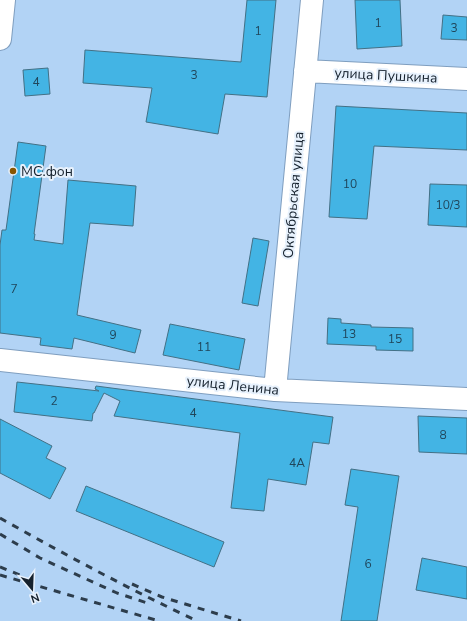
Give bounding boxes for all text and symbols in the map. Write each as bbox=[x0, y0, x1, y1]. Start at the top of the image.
house number: 1 bbox=[374, 15, 382, 31]
house number: 3 bbox=[450, 20, 458, 36]
house number: 1 bbox=[254, 23, 262, 39]
street label: улица Пушкина bbox=[334, 63, 438, 88]
house number: 3 bbox=[190, 67, 198, 83]
house number: 4 bbox=[32, 74, 40, 90]
street label: Октябрьская улица bbox=[278, 131, 309, 259]
place label: МС.фон bbox=[21, 162, 73, 181]
marker: МС.фон bbox=[8, 166, 18, 176]
house number: 10 bbox=[343, 176, 357, 192]
house number: 10/3 bbox=[436, 197, 461, 213]
house number: 7 bbox=[10, 281, 18, 297]
house number: 13 bbox=[342, 326, 356, 342]
house number: 9 bbox=[109, 327, 117, 343]
house number: 15 bbox=[388, 331, 402, 347]
house number: 11 bbox=[197, 339, 211, 355]
street label: улица Ленина bbox=[186, 371, 280, 400]
house number: 2 bbox=[50, 393, 58, 409]
house number: 4 bbox=[189, 405, 197, 421]
house number: 8 bbox=[439, 427, 447, 443]
house number: 4А bbox=[289, 455, 305, 471]
house number: 6 bbox=[364, 556, 372, 572]
north arrow bbox=[12, 569, 52, 609]
text: N bbox=[29, 590, 41, 606]

